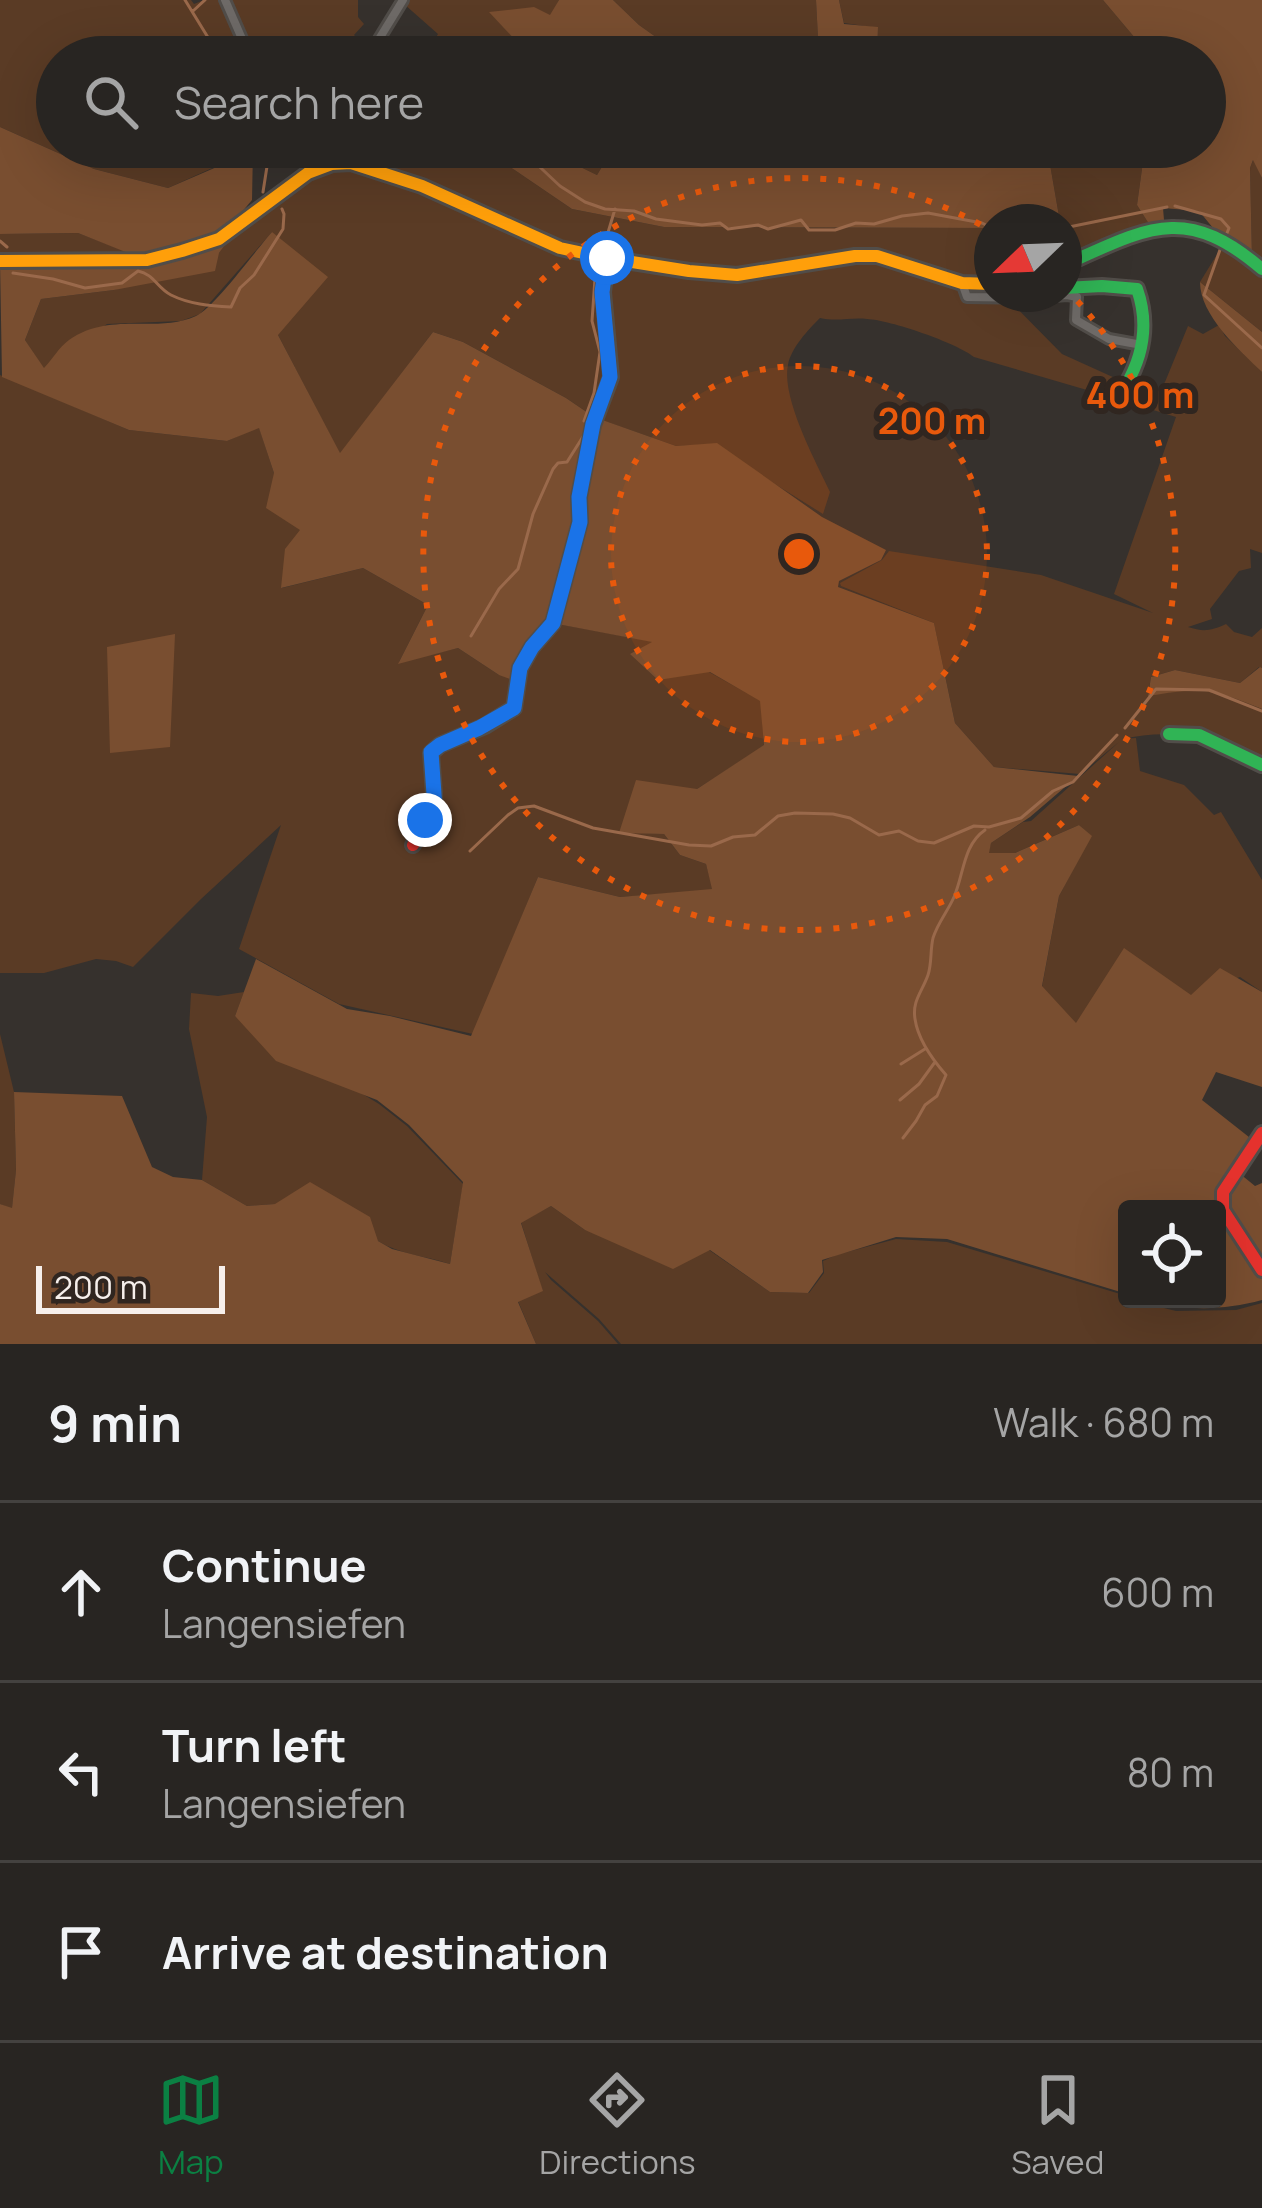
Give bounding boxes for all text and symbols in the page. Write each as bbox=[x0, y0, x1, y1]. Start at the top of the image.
search box bbox=[36, 36, 1226, 168]
icon: search bbox=[78, 69, 144, 135]
text: Search here bbox=[174, 71, 424, 133]
north arrow bbox=[974, 204, 1082, 312]
route start bbox=[580, 231, 634, 285]
text: 400 m bbox=[1086, 370, 1194, 419]
text: 200 m bbox=[878, 396, 986, 445]
centre of rings bbox=[778, 533, 820, 575]
route end bbox=[398, 793, 452, 847]
map controls bbox=[1118, 1200, 1226, 1308]
button: locate bbox=[1118, 1200, 1226, 1308]
scale bar bbox=[36, 1260, 225, 1313]
text: 200 m bbox=[54, 1264, 148, 1309]
text: 9 min bbox=[48, 1388, 182, 1457]
text: Walk · 680 m bbox=[993, 1395, 1214, 1449]
text: Continue bbox=[162, 1534, 367, 1596]
icon: ahead bbox=[48, 1559, 114, 1625]
text: 600 m bbox=[1101, 1565, 1214, 1619]
text: Langensiefen bbox=[162, 1596, 406, 1650]
text: Turn left bbox=[162, 1714, 347, 1776]
icon: left bbox=[48, 1739, 114, 1805]
text: 80 m bbox=[1127, 1745, 1214, 1799]
text: Langensiefen bbox=[162, 1776, 406, 1830]
icon: arrive bbox=[48, 1919, 114, 1985]
text: Arrive at destination bbox=[162, 1921, 609, 1983]
tab: Map bbox=[158, 2067, 224, 2184]
tab: Directions bbox=[539, 2067, 696, 2184]
tab: Saved bbox=[1011, 2067, 1104, 2184]

